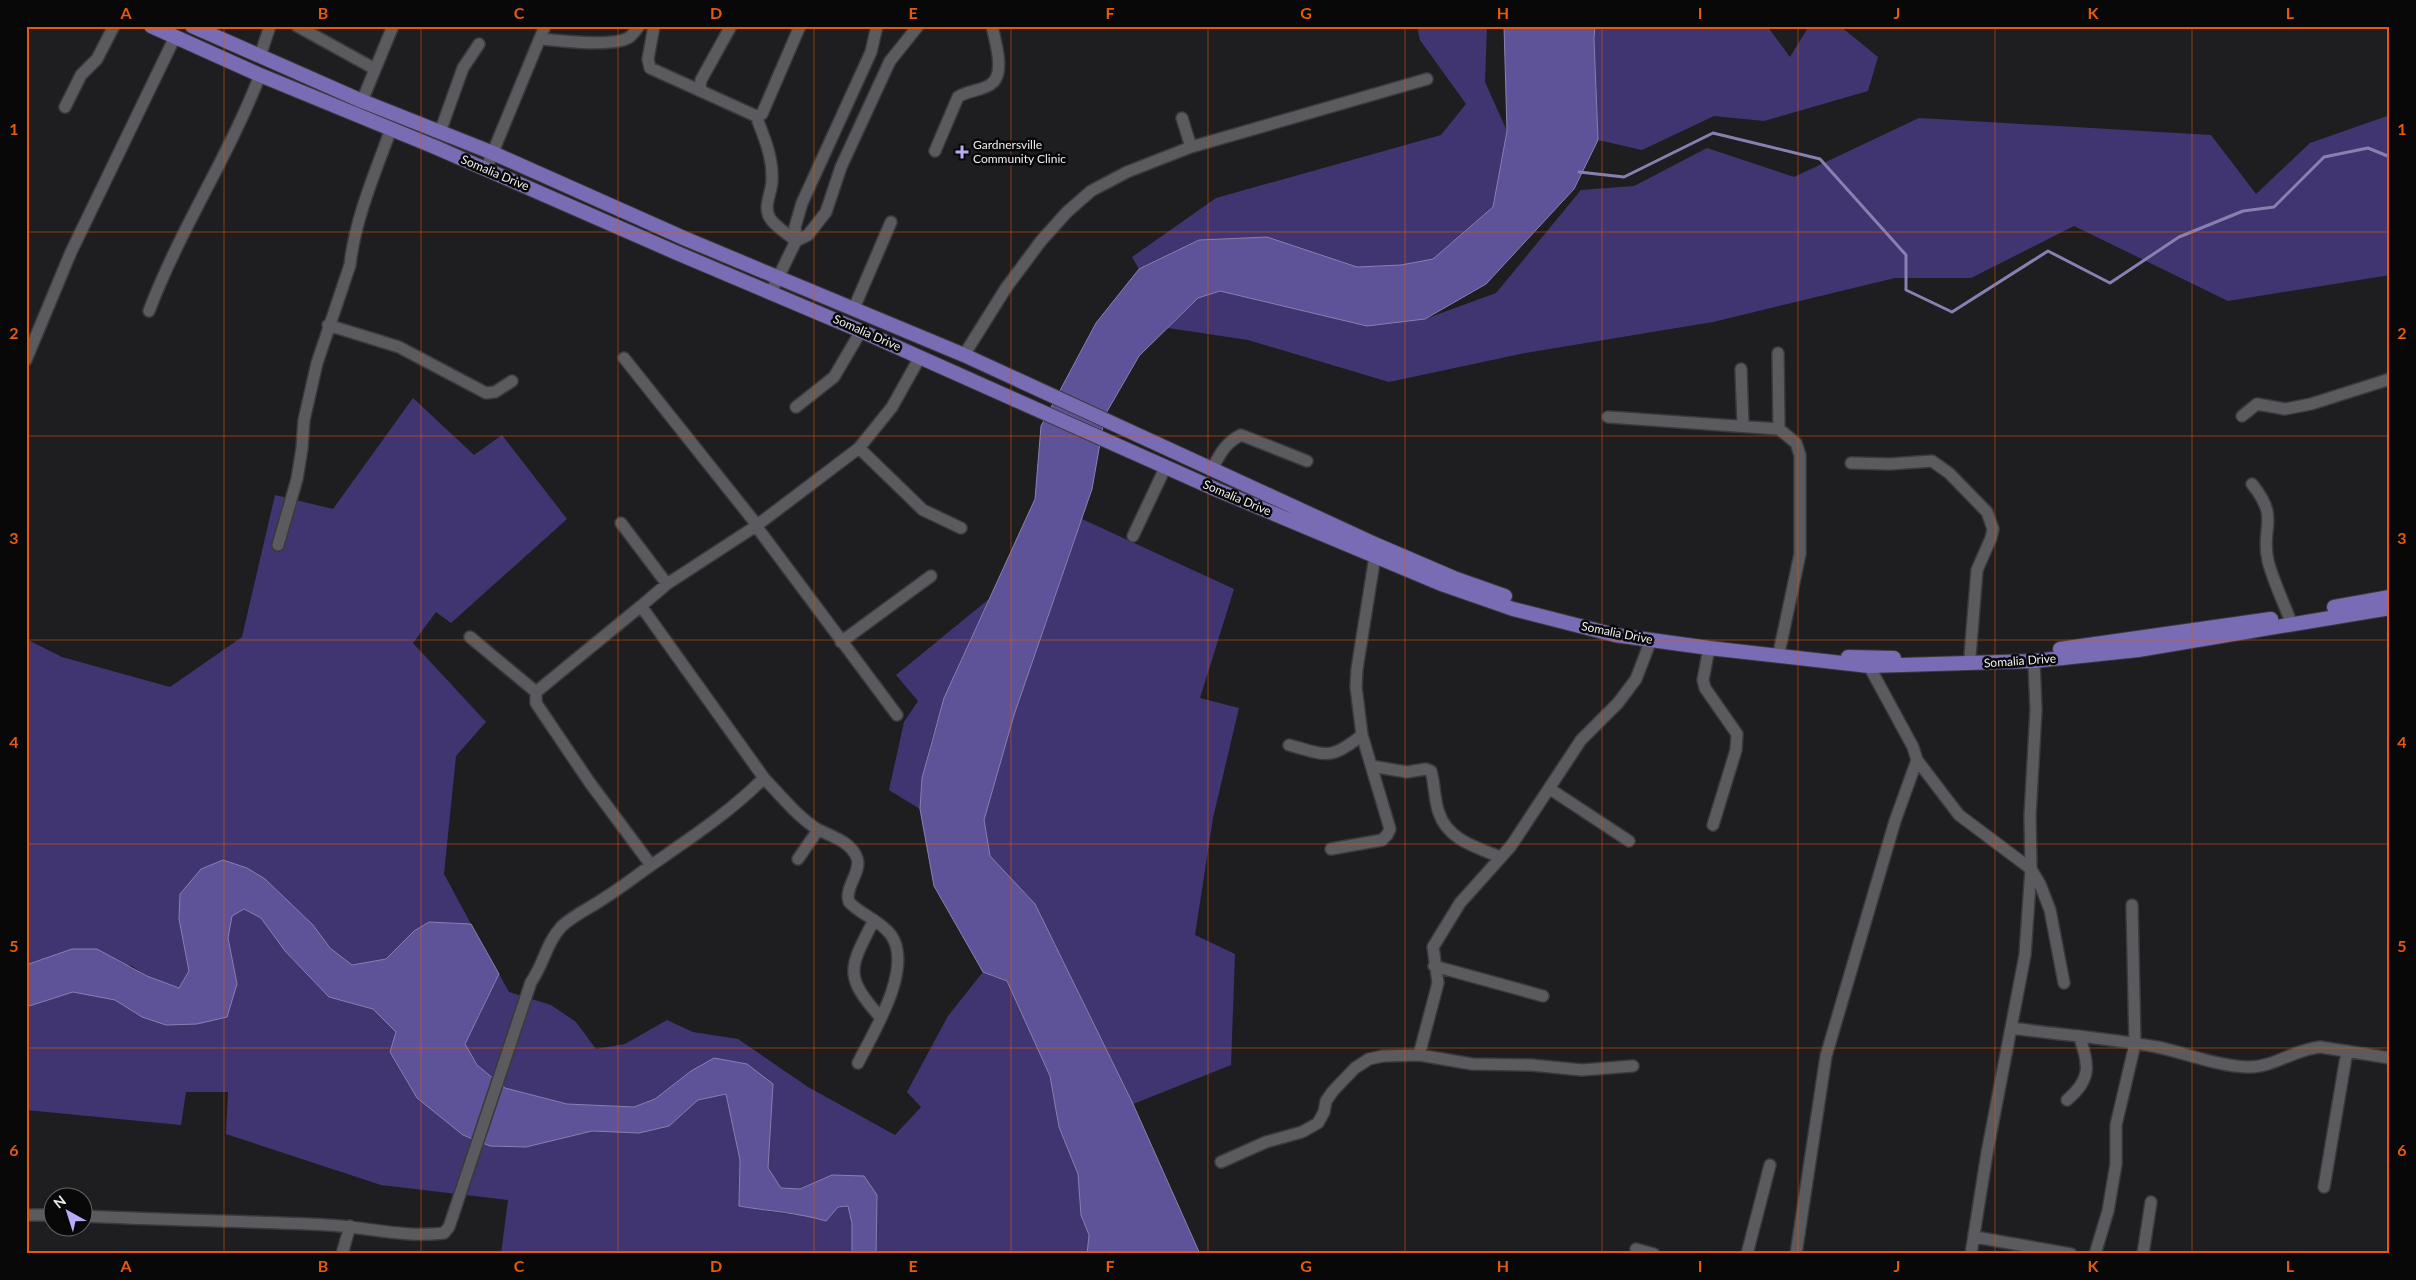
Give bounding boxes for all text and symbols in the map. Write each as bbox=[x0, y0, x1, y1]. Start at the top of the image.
text: A bbox=[119, 3, 132, 22]
text: B bbox=[318, 3, 328, 22]
text: C bbox=[514, 3, 525, 22]
text: D bbox=[710, 3, 722, 22]
text: E bbox=[908, 3, 918, 22]
text: F bbox=[1105, 3, 1115, 22]
text: G bbox=[1300, 3, 1312, 22]
text: H bbox=[1497, 3, 1509, 22]
text: I bbox=[1698, 3, 1702, 22]
text: J bbox=[1894, 3, 1900, 22]
text: K bbox=[2088, 3, 2100, 22]
text: L bbox=[2286, 3, 2295, 22]
text: 1 bbox=[9, 119, 19, 138]
text: 1 bbox=[2397, 119, 2407, 138]
place label: Gardnersville Community Clinic bbox=[973, 137, 1066, 166]
marker: Gardnersville Community Clinic bbox=[955, 145, 969, 159]
street label: Somalia Drive bbox=[459, 151, 531, 194]
street label: Somalia Drive bbox=[831, 311, 903, 354]
text: 2 bbox=[9, 323, 19, 342]
text: 2 bbox=[2397, 323, 2407, 342]
street label: Somalia Drive bbox=[1201, 476, 1273, 519]
text: 3 bbox=[9, 528, 19, 547]
text: 3 bbox=[2397, 528, 2407, 547]
street label: Somalia Drive bbox=[1580, 618, 1654, 647]
street label: Somalia Drive bbox=[1983, 650, 2057, 671]
text: 4 bbox=[9, 732, 19, 751]
text: 4 bbox=[2397, 732, 2407, 751]
text: 5 bbox=[9, 936, 19, 955]
text: 5 bbox=[2397, 936, 2407, 955]
text: 6 bbox=[9, 1140, 19, 1159]
text: 6 bbox=[2397, 1140, 2407, 1159]
north arrow bbox=[42, 1188, 92, 1238]
text: N bbox=[50, 1192, 69, 1212]
text: A bbox=[119, 1256, 132, 1275]
text: B bbox=[318, 1256, 328, 1275]
text: C bbox=[514, 1256, 525, 1275]
text: D bbox=[710, 1256, 722, 1275]
text: E bbox=[908, 1256, 918, 1275]
text: F bbox=[1105, 1256, 1115, 1275]
text: G bbox=[1300, 1256, 1312, 1275]
text: H bbox=[1497, 1256, 1509, 1275]
text: I bbox=[1698, 1256, 1702, 1275]
text: J bbox=[1894, 1256, 1900, 1275]
text: K bbox=[2088, 1256, 2100, 1275]
text: L bbox=[2286, 1256, 2295, 1275]

